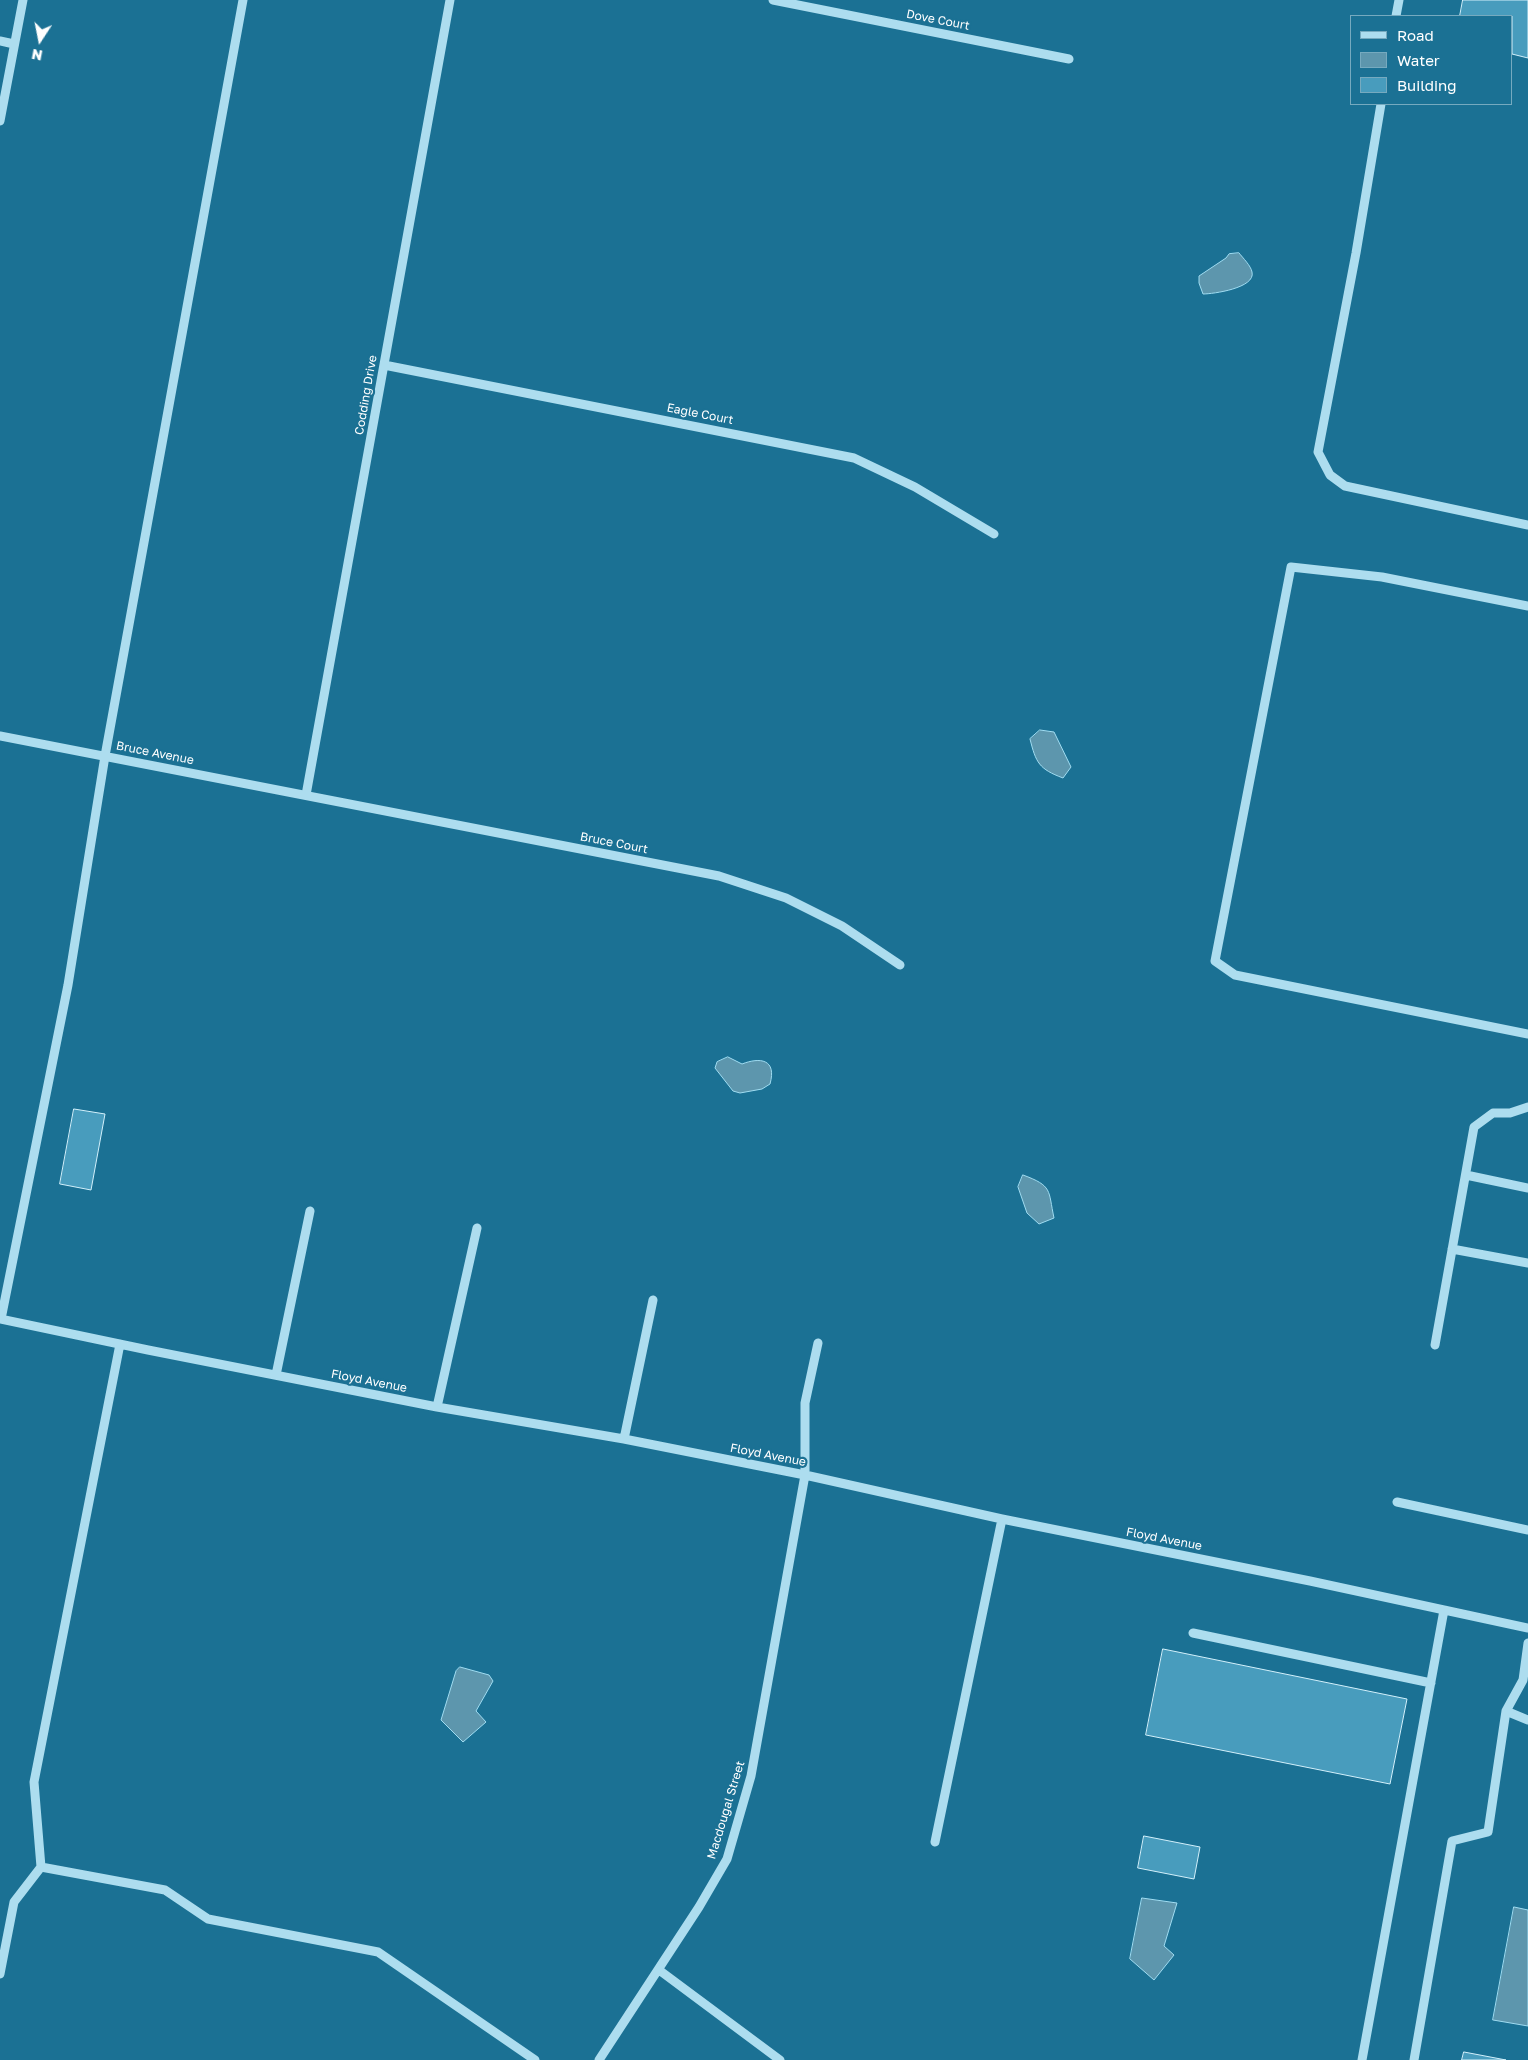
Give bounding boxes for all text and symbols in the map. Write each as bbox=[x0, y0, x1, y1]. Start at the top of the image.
street label: Dove Court bbox=[905, 7, 971, 33]
north arrow bbox=[15, 15, 65, 65]
legend bbox=[1350, 15, 1513, 105]
text: Road bbox=[1397, 26, 1434, 44]
text: N bbox=[30, 46, 44, 65]
text: Water bbox=[1397, 51, 1440, 69]
text: Building bbox=[1397, 76, 1457, 94]
street label: Codding Drive bbox=[352, 354, 380, 436]
street label: Eagle Court bbox=[666, 401, 734, 427]
street label: Bruce Avenue bbox=[115, 738, 195, 768]
street label: Bruce Court bbox=[579, 829, 649, 857]
street label: Floyd Avenue bbox=[330, 1367, 408, 1395]
street label: Floyd Avenue bbox=[729, 1441, 807, 1469]
street label: Floyd Avenue bbox=[1125, 1525, 1203, 1553]
street label: Macdougal Street bbox=[704, 1759, 748, 1861]

